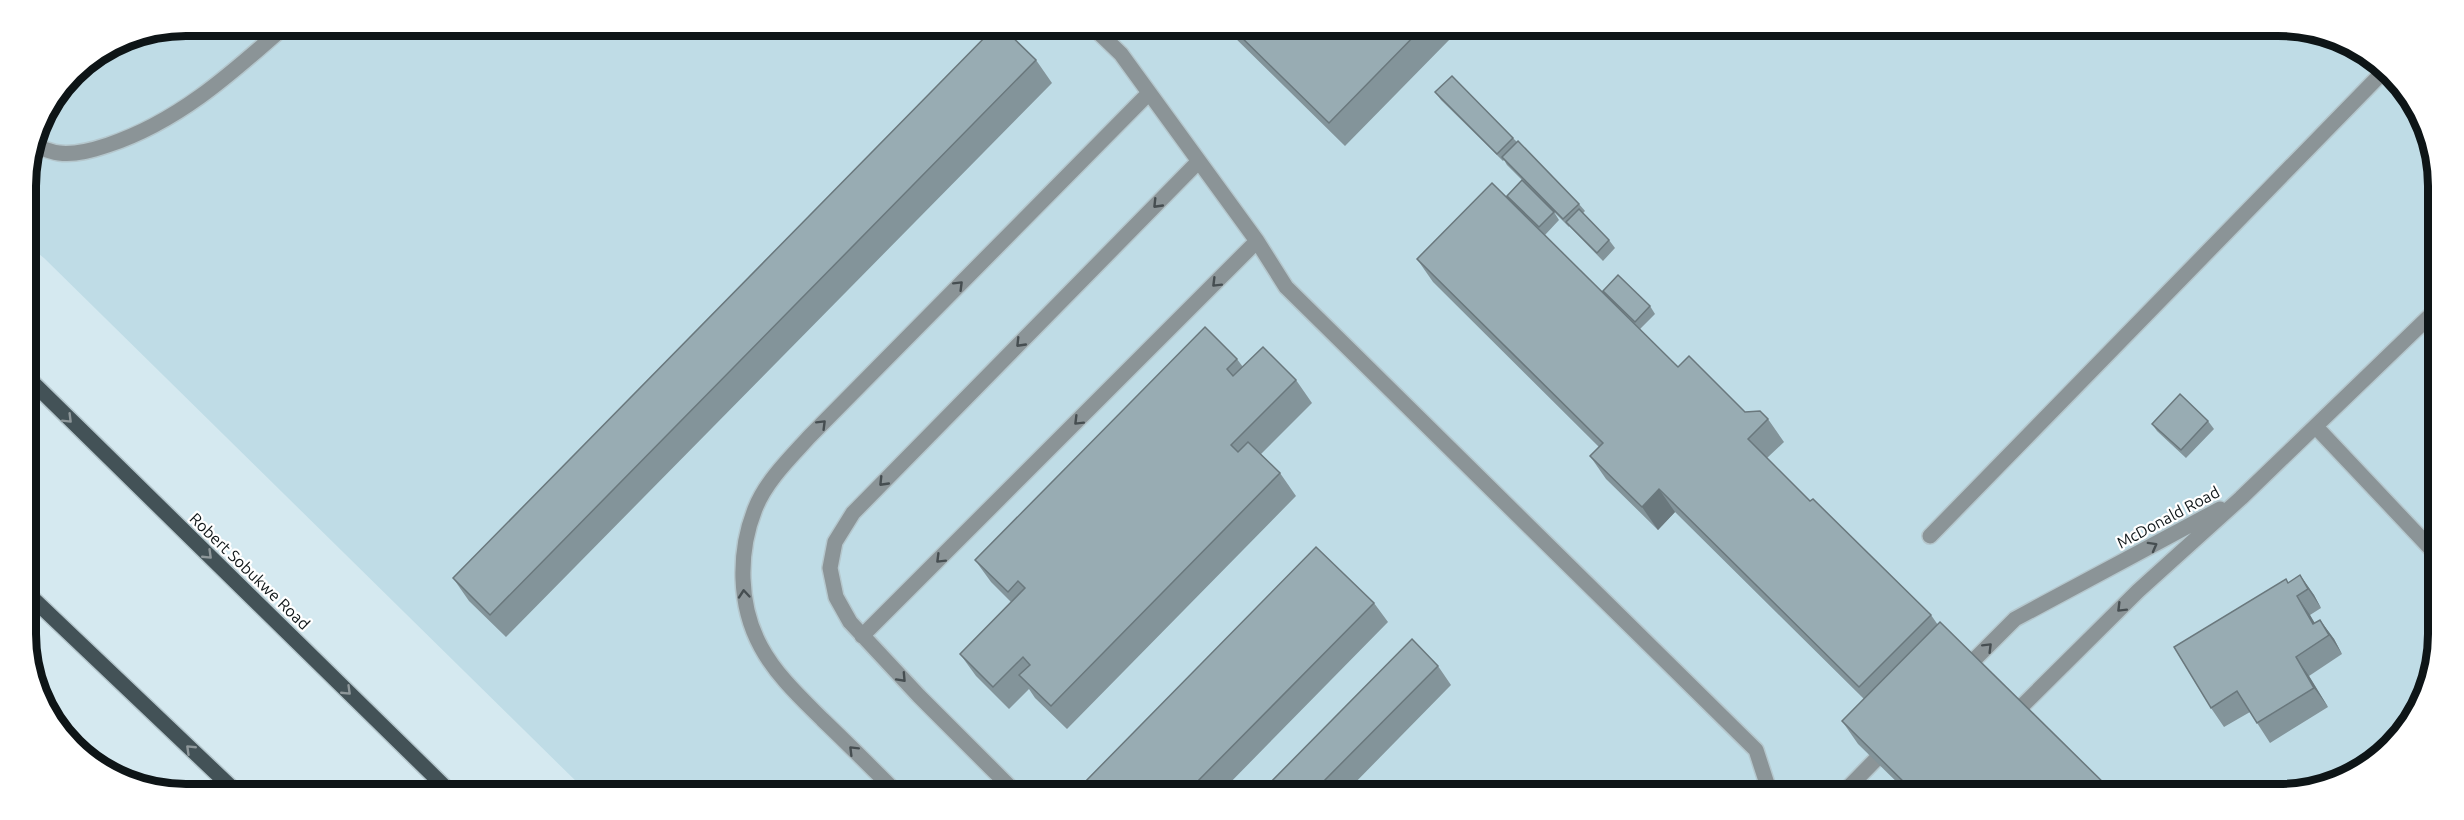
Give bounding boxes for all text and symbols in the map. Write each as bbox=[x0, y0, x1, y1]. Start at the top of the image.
one-way arrow bbox=[1153, 196, 1164, 207]
one-way arrow bbox=[1212, 275, 1223, 286]
one-way arrow bbox=[951, 282, 962, 293]
one-way arrow bbox=[1016, 336, 1027, 346]
one-way arrow bbox=[61, 411, 72, 422]
one-way arrow bbox=[1074, 413, 1085, 424]
one-way arrow bbox=[814, 420, 825, 431]
one-way arrow bbox=[880, 474, 891, 485]
street label: McDonald Road bbox=[2114, 482, 2222, 552]
street label: Robert Sobukwe Road bbox=[186, 509, 314, 633]
one-way arrow bbox=[2146, 542, 2157, 553]
one-way arrow bbox=[200, 548, 211, 559]
one-way arrow bbox=[936, 551, 947, 562]
one-way arrow bbox=[738, 589, 751, 598]
one-way arrow bbox=[2117, 601, 2128, 612]
one-way arrow bbox=[1980, 643, 1991, 654]
one-way arrow bbox=[895, 671, 906, 682]
one-way arrow bbox=[340, 684, 351, 695]
one-way arrow bbox=[187, 745, 198, 756]
one-way arrow bbox=[850, 746, 861, 757]

